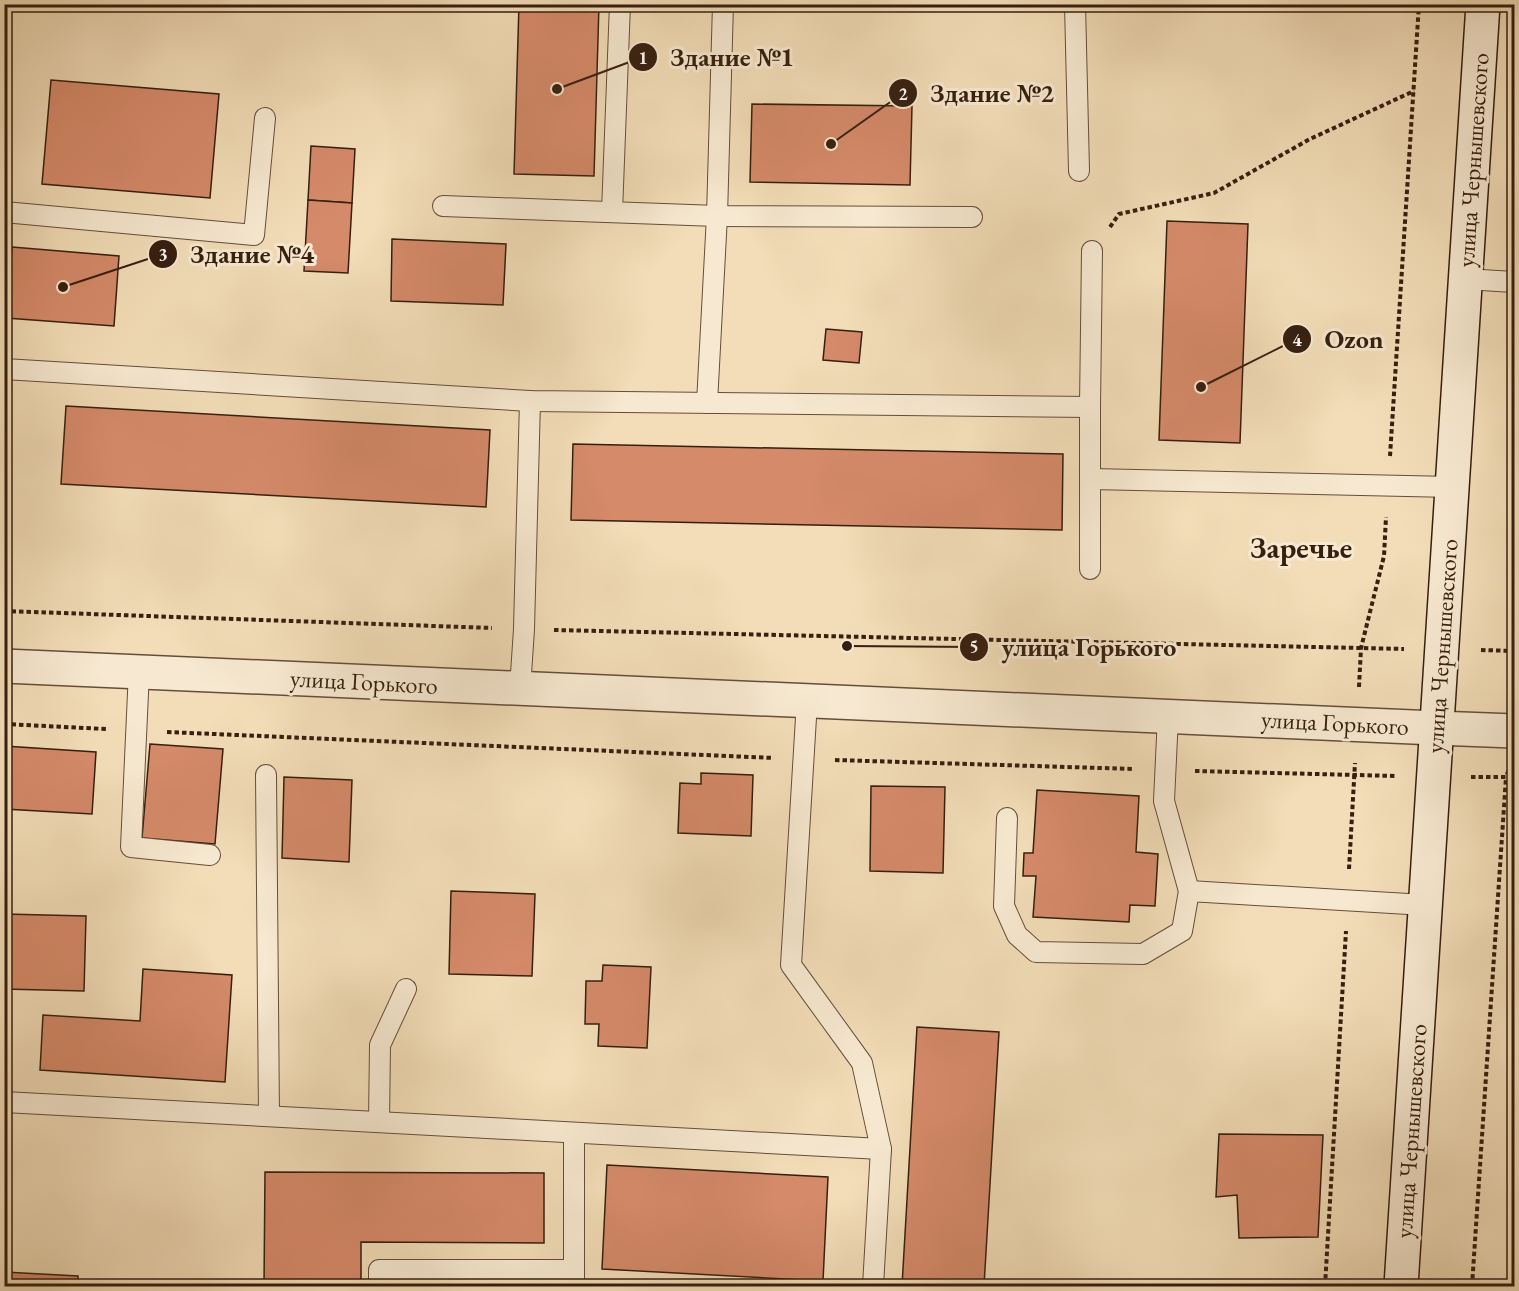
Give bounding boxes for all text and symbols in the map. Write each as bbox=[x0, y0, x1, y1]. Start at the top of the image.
callout: Здание №1 bbox=[628, 35, 806, 79]
text: Здание №1 bbox=[670, 40, 794, 74]
text: 1 bbox=[638, 46, 648, 69]
street label: улица Чернышевского bbox=[1450, 52, 1495, 268]
callout: Здание №2 bbox=[888, 71, 1066, 115]
text: Здание №2 bbox=[930, 76, 1054, 110]
text: 2 bbox=[898, 82, 908, 105]
callout: Здание №4 bbox=[148, 232, 326, 276]
text: Здание №4 bbox=[190, 237, 314, 271]
text: 3 bbox=[158, 243, 168, 266]
callout: Ozon bbox=[1282, 317, 1395, 361]
text: Ozon bbox=[1325, 322, 1384, 356]
text: 4 bbox=[1292, 328, 1302, 351]
district label: Заречье bbox=[1250, 528, 1352, 567]
street label: улица Чернышевского bbox=[1419, 538, 1464, 754]
callout: улица Горького bbox=[959, 625, 1188, 669]
text: улица Горького bbox=[1002, 630, 1176, 664]
text: 5 bbox=[969, 635, 979, 658]
street label: улица Горького bbox=[289, 662, 439, 701]
street label: улица Горького bbox=[1260, 703, 1410, 742]
street label: улица Чернышевского bbox=[1388, 1023, 1433, 1239]

